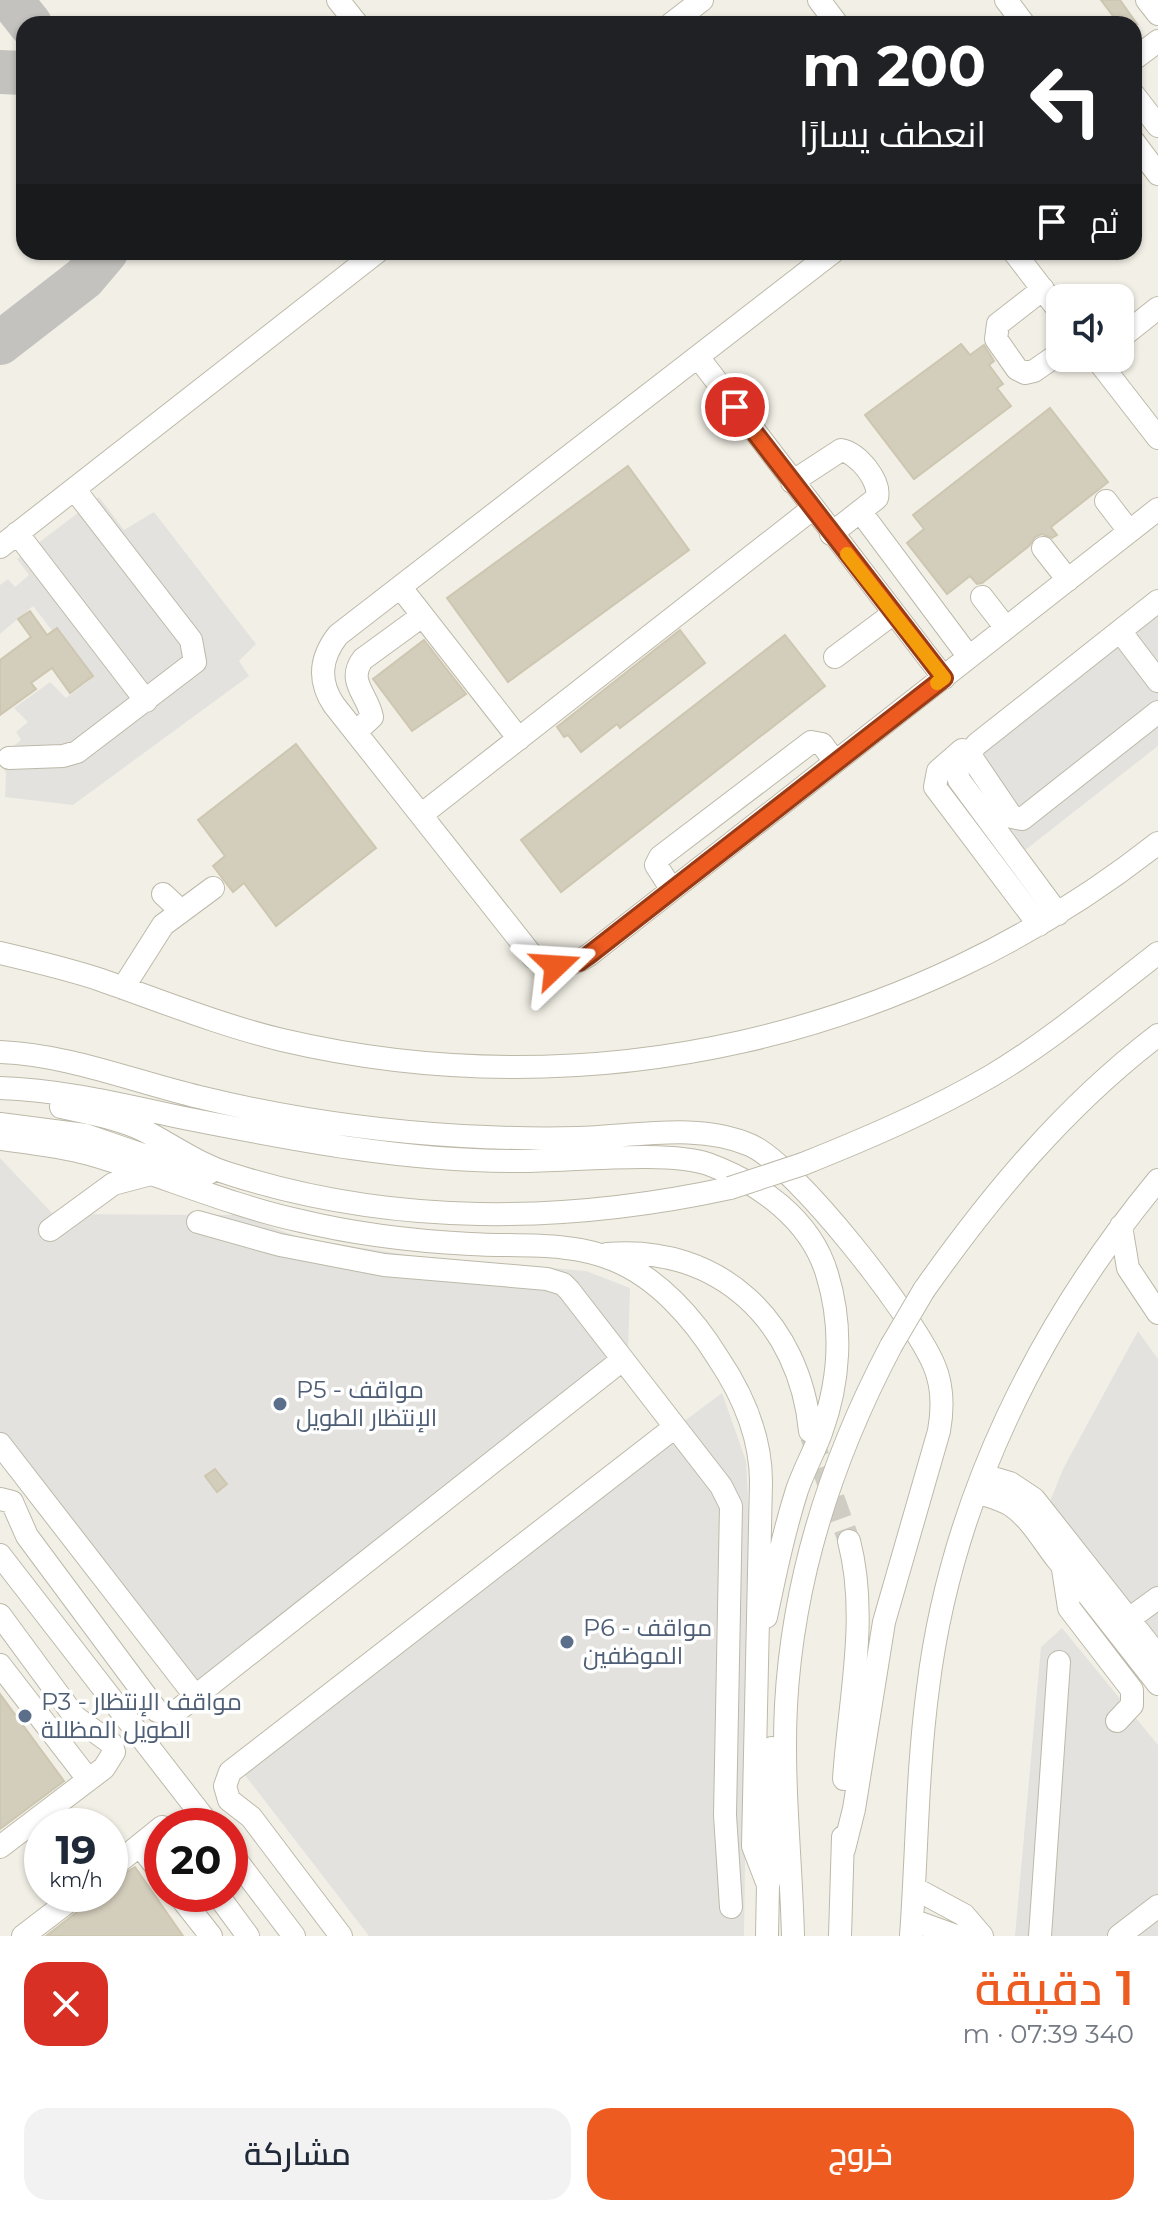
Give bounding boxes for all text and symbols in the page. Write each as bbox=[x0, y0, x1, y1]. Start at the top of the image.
text: 200 m bbox=[802, 32, 986, 100]
icon: left bbox=[1014, 48, 1118, 152]
text: انعطف يسارًا bbox=[799, 112, 986, 156]
icon: arrive bbox=[1030, 200, 1074, 244]
text: ثم bbox=[1090, 204, 1118, 241]
map controls bbox=[1046, 284, 1134, 372]
button: sound bbox=[1046, 284, 1134, 372]
pin bbox=[701, 373, 769, 441]
icon: arrive bbox=[713, 385, 757, 429]
position arrow bbox=[514, 924, 598, 1008]
place label: P5 - مواقف الإنتظار الطويل bbox=[296, 1375, 437, 1433]
marker: P5 - مواقف الإنتظار الطويل bbox=[271, 1395, 289, 1413]
place label: P6 - مواقف الموظفين bbox=[583, 1613, 712, 1670]
marker: P6 - مواقف الموظفين bbox=[558, 1633, 576, 1651]
place label: P3 - مواقف الإنتظار الطويل المظللة bbox=[41, 1687, 242, 1744]
marker: P3 - مواقف الإنتظار الطويل المظللة bbox=[16, 1707, 34, 1725]
speed limit sign: 20 bbox=[144, 1808, 248, 1912]
text: 19 bbox=[55, 1825, 97, 1874]
text: km/h bbox=[49, 1868, 103, 1892]
text: 1 دقيقة bbox=[975, 1959, 1134, 2017]
button: close bbox=[24, 1962, 108, 2046]
text: 340 m · 07:39 bbox=[963, 2018, 1134, 2050]
button: مشاركة bbox=[24, 2108, 571, 2200]
button: خروج bbox=[587, 2108, 1134, 2200]

